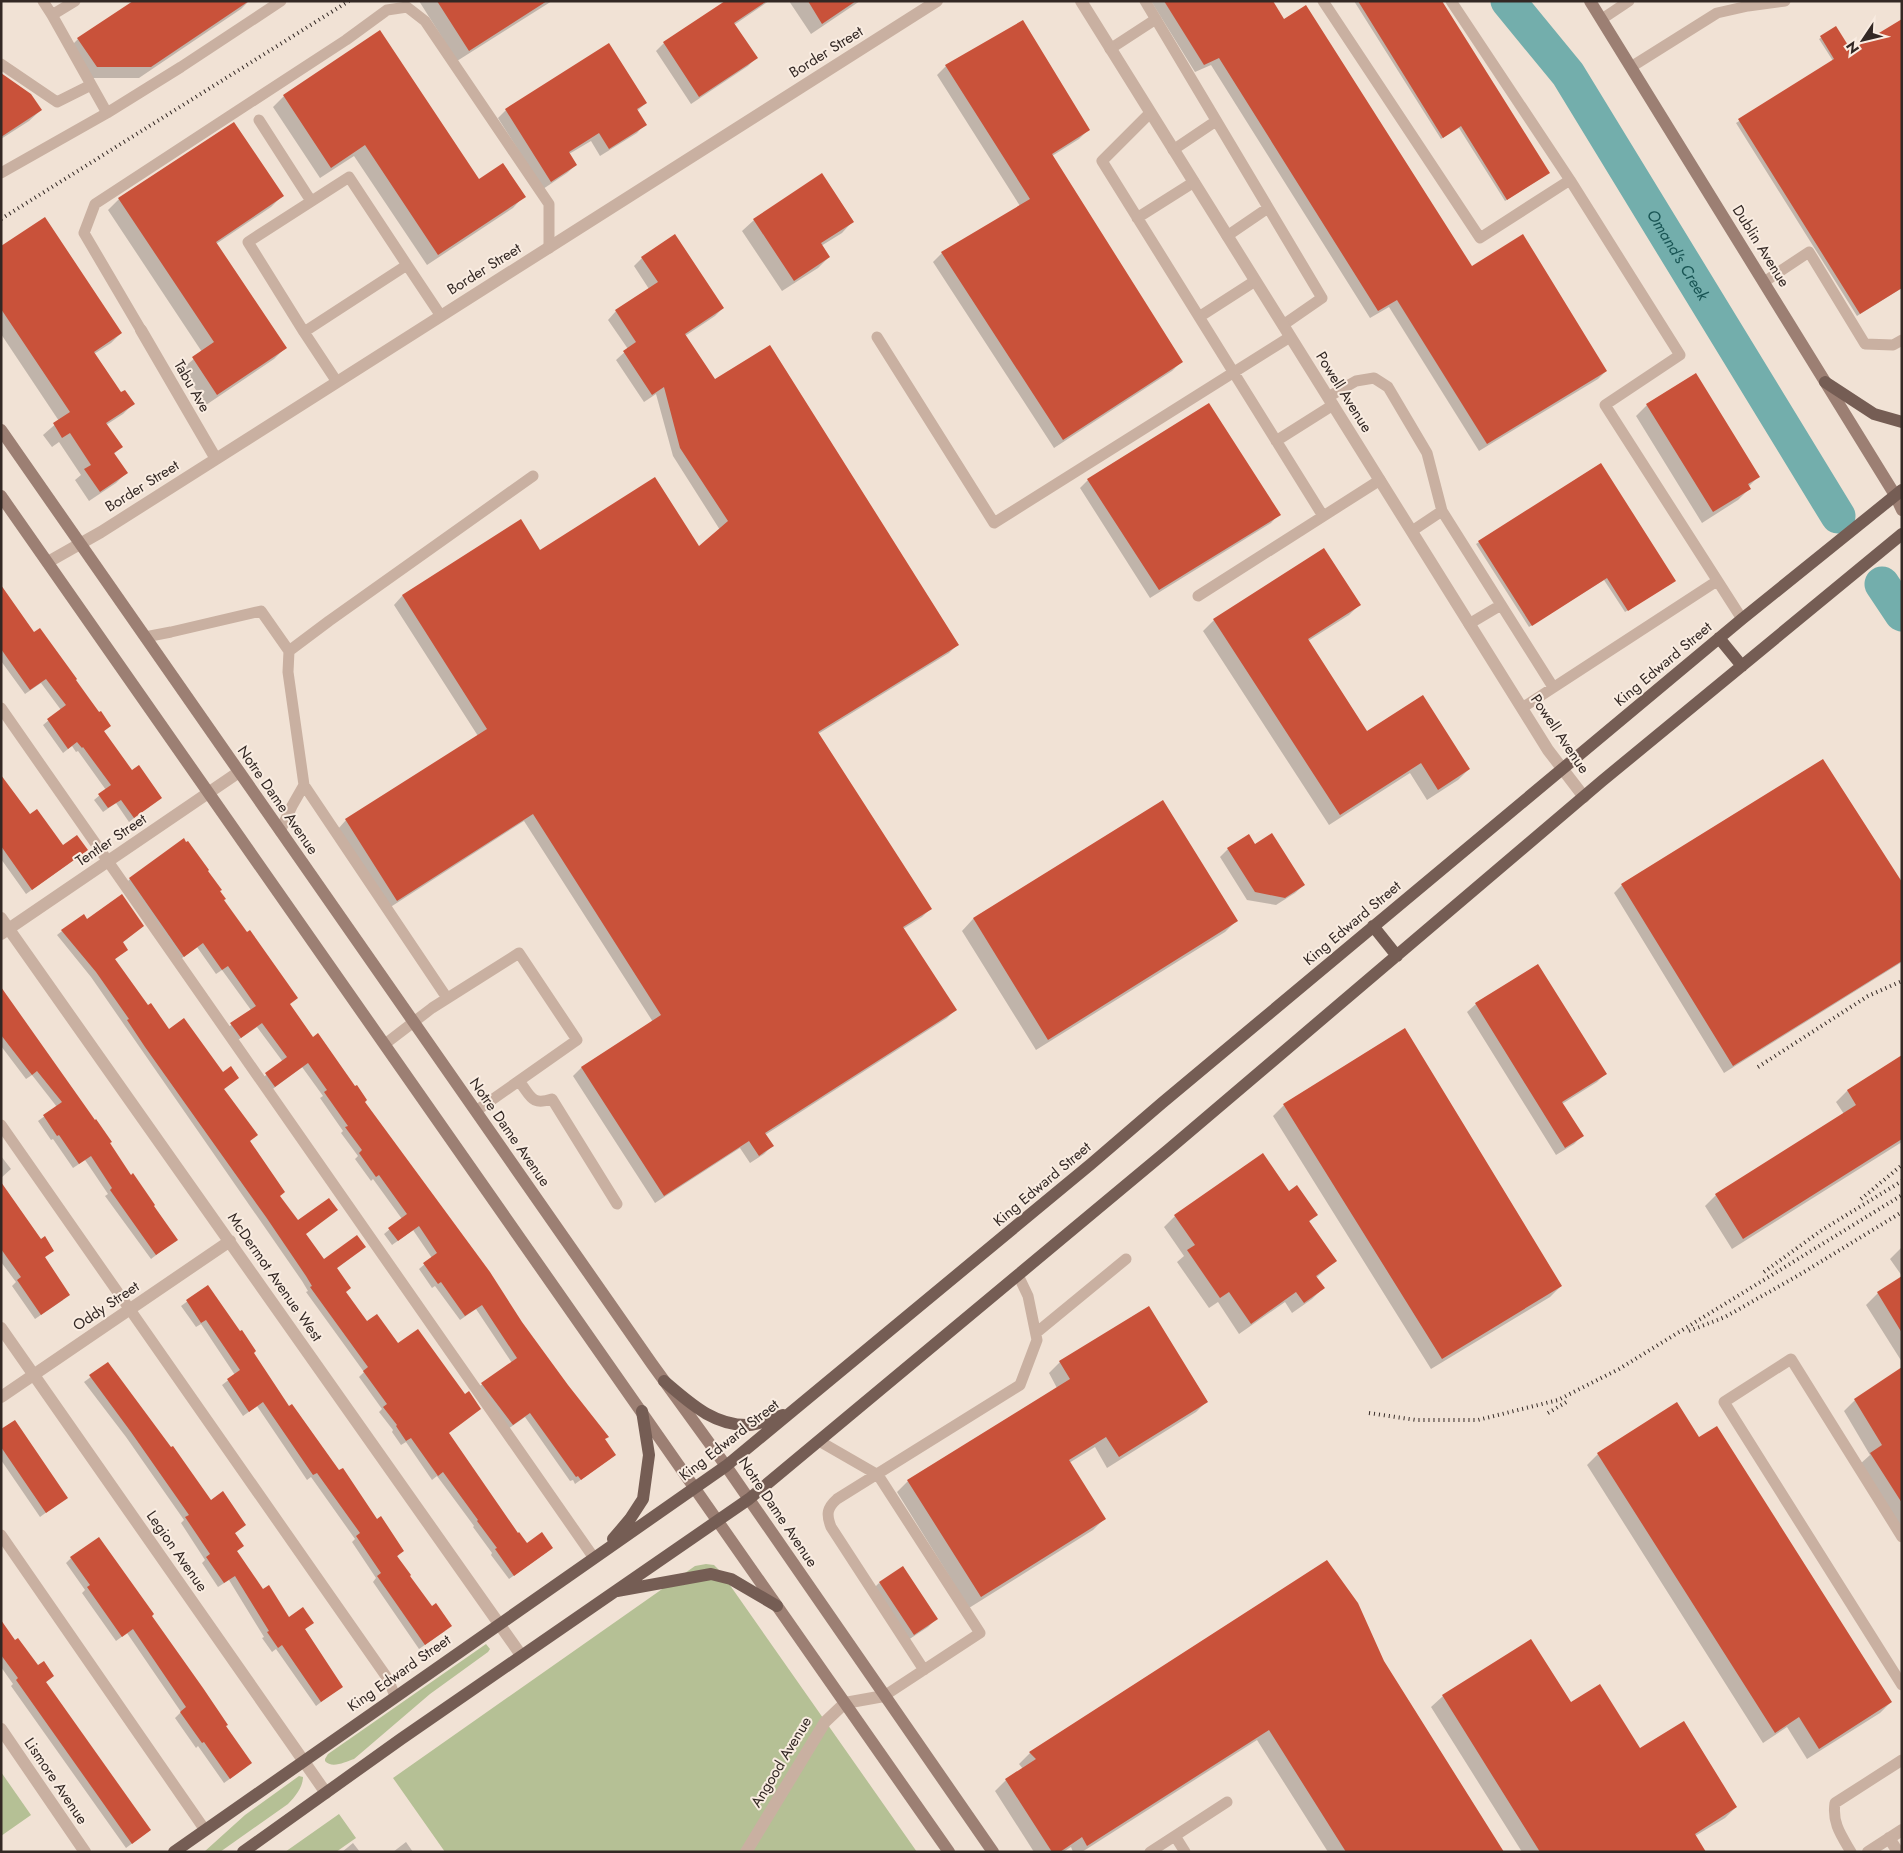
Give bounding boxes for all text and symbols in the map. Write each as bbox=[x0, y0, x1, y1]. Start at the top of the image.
north arrow bbox=[1838, 15, 1888, 65]
street label: Border Street bbox=[785, 20, 868, 83]
text: N bbox=[1841, 37, 1864, 58]
street label: Dublin Avenue bbox=[1727, 201, 1795, 292]
water label: Omand's Creek bbox=[1641, 205, 1715, 306]
street label: Border Street bbox=[443, 237, 526, 300]
street label: Powell Avenue bbox=[1310, 347, 1378, 437]
street label: Tabu Ave bbox=[168, 356, 216, 416]
street label: Border Street bbox=[101, 454, 184, 517]
street label: King Edward Street bbox=[1609, 616, 1717, 711]
street label: Powell Avenue bbox=[1525, 690, 1595, 778]
street label: Notre Dame Avenue bbox=[232, 741, 324, 859]
street label: Tentler Street bbox=[71, 808, 151, 872]
street label: King Edward Street bbox=[1298, 875, 1406, 970]
street label: Notre Dame Avenue bbox=[464, 1073, 556, 1191]
street label: King Edward Street bbox=[988, 1136, 1096, 1231]
street label: McDermot Avenue West bbox=[222, 1208, 328, 1346]
street label: Oddy Street bbox=[68, 1275, 144, 1336]
street label: King Edward Street bbox=[674, 1394, 784, 1486]
street label: Notre Dame Avenue bbox=[733, 1453, 823, 1572]
street label: Legion Avenue bbox=[141, 1506, 213, 1596]
street label: King Edward Street bbox=[343, 1629, 455, 1717]
street label: Angood Avenue bbox=[745, 1712, 817, 1812]
street label: Lismore Avenue bbox=[19, 1733, 93, 1829]

